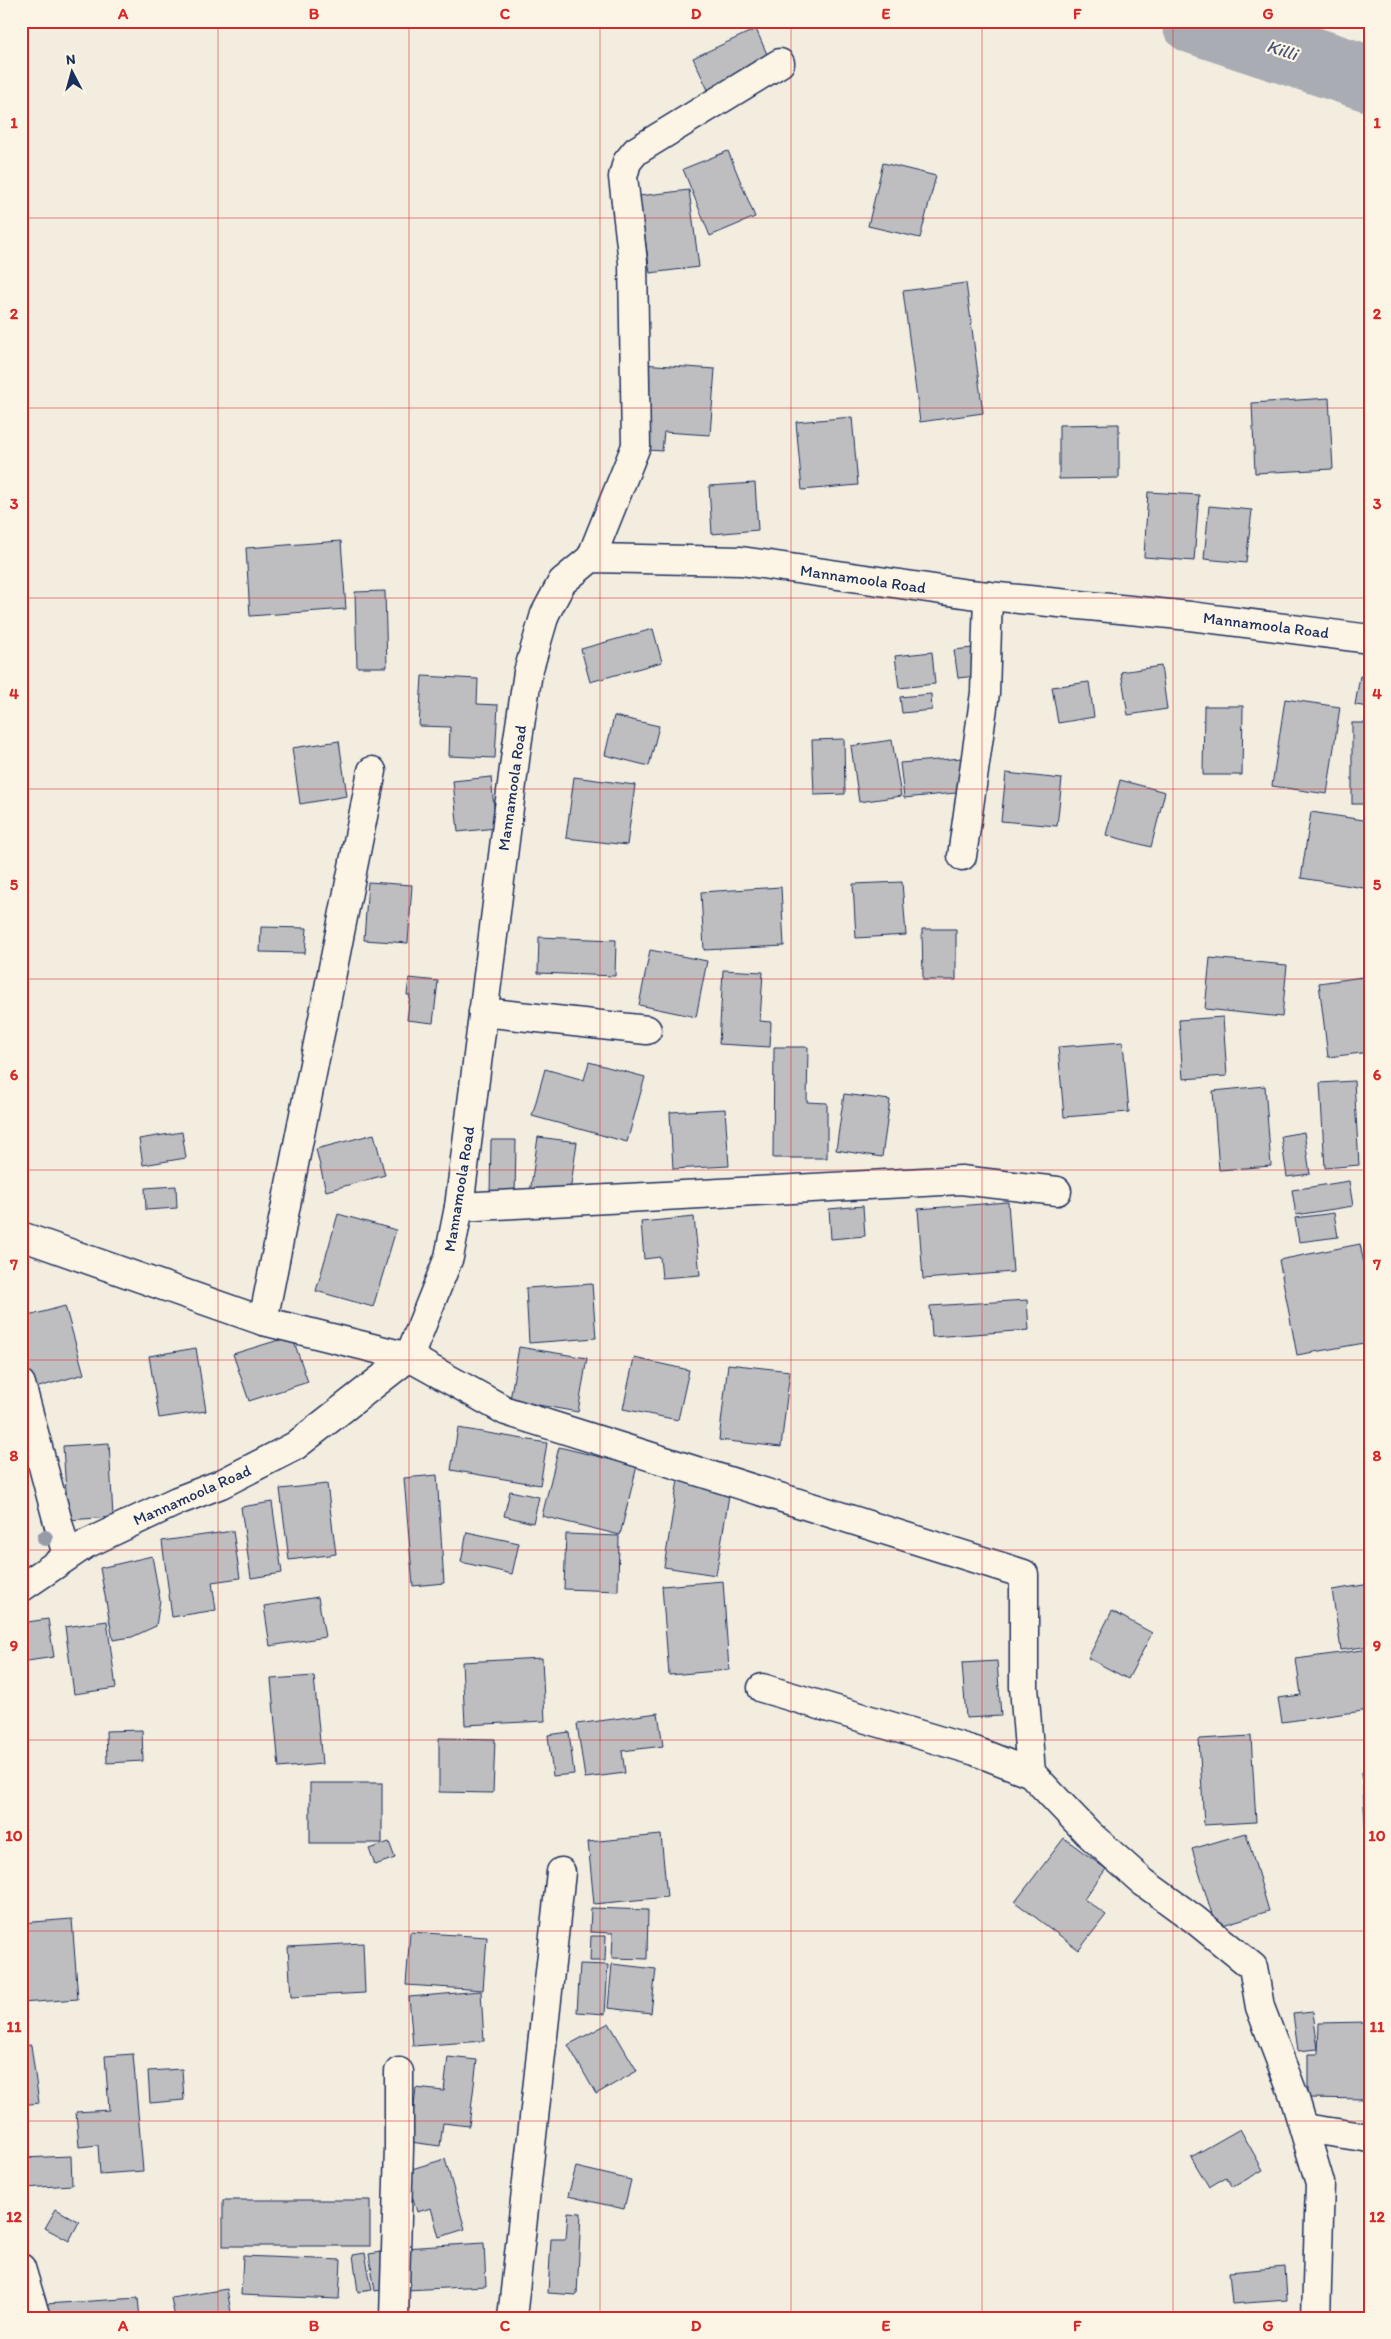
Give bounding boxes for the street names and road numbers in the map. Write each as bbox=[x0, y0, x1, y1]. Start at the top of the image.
street label: Mannamoola Road bbox=[799, 561, 928, 597]
street label: Mannamoola Road bbox=[1202, 608, 1331, 642]
street label: Mannamoola Road bbox=[494, 723, 530, 852]
street label: Mannamoola Road bbox=[440, 1124, 478, 1253]
street label: Mannamoola Road bbox=[130, 1460, 254, 1529]

